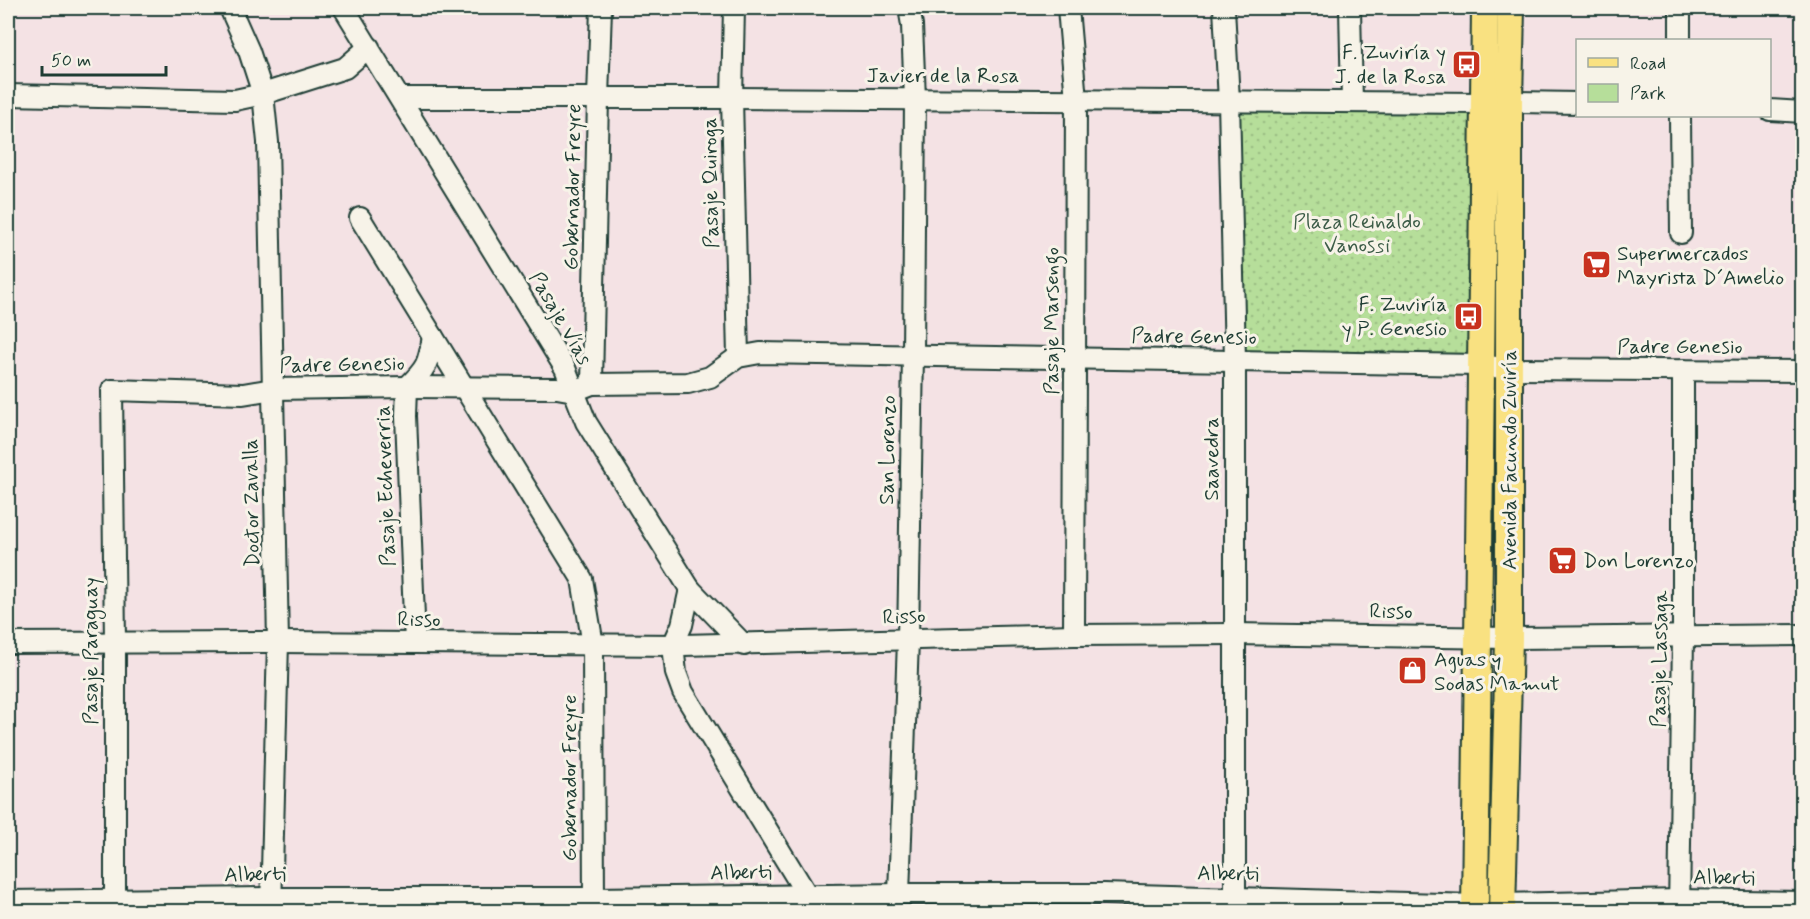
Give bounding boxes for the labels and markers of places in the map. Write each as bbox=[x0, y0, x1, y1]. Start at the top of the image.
place label: F. Zuviría y J. de la Rosa bbox=[1334, 39, 1446, 91]
bus stop icon: F. Zuviría y J. de la Rosa bbox=[1451, 48, 1483, 80]
place label: Supermercados Mayrista D´Amelio bbox=[1617, 240, 1784, 292]
supermarket icon: Supermercados Mayrista D´Amelio bbox=[1580, 249, 1612, 281]
place label: F. Zuviría y P. Genesio bbox=[1342, 291, 1447, 343]
bus stop icon: F. Zuviría y P. Genesio bbox=[1452, 300, 1484, 332]
supermarket icon: Don Lorenzo bbox=[1546, 544, 1578, 576]
place label: Don Lorenzo bbox=[1583, 547, 1694, 575]
place label: Aguas y Sodas Mamut bbox=[1434, 646, 1560, 698]
shop icon: Aguas y Sodas Mamut bbox=[1397, 655, 1429, 687]

